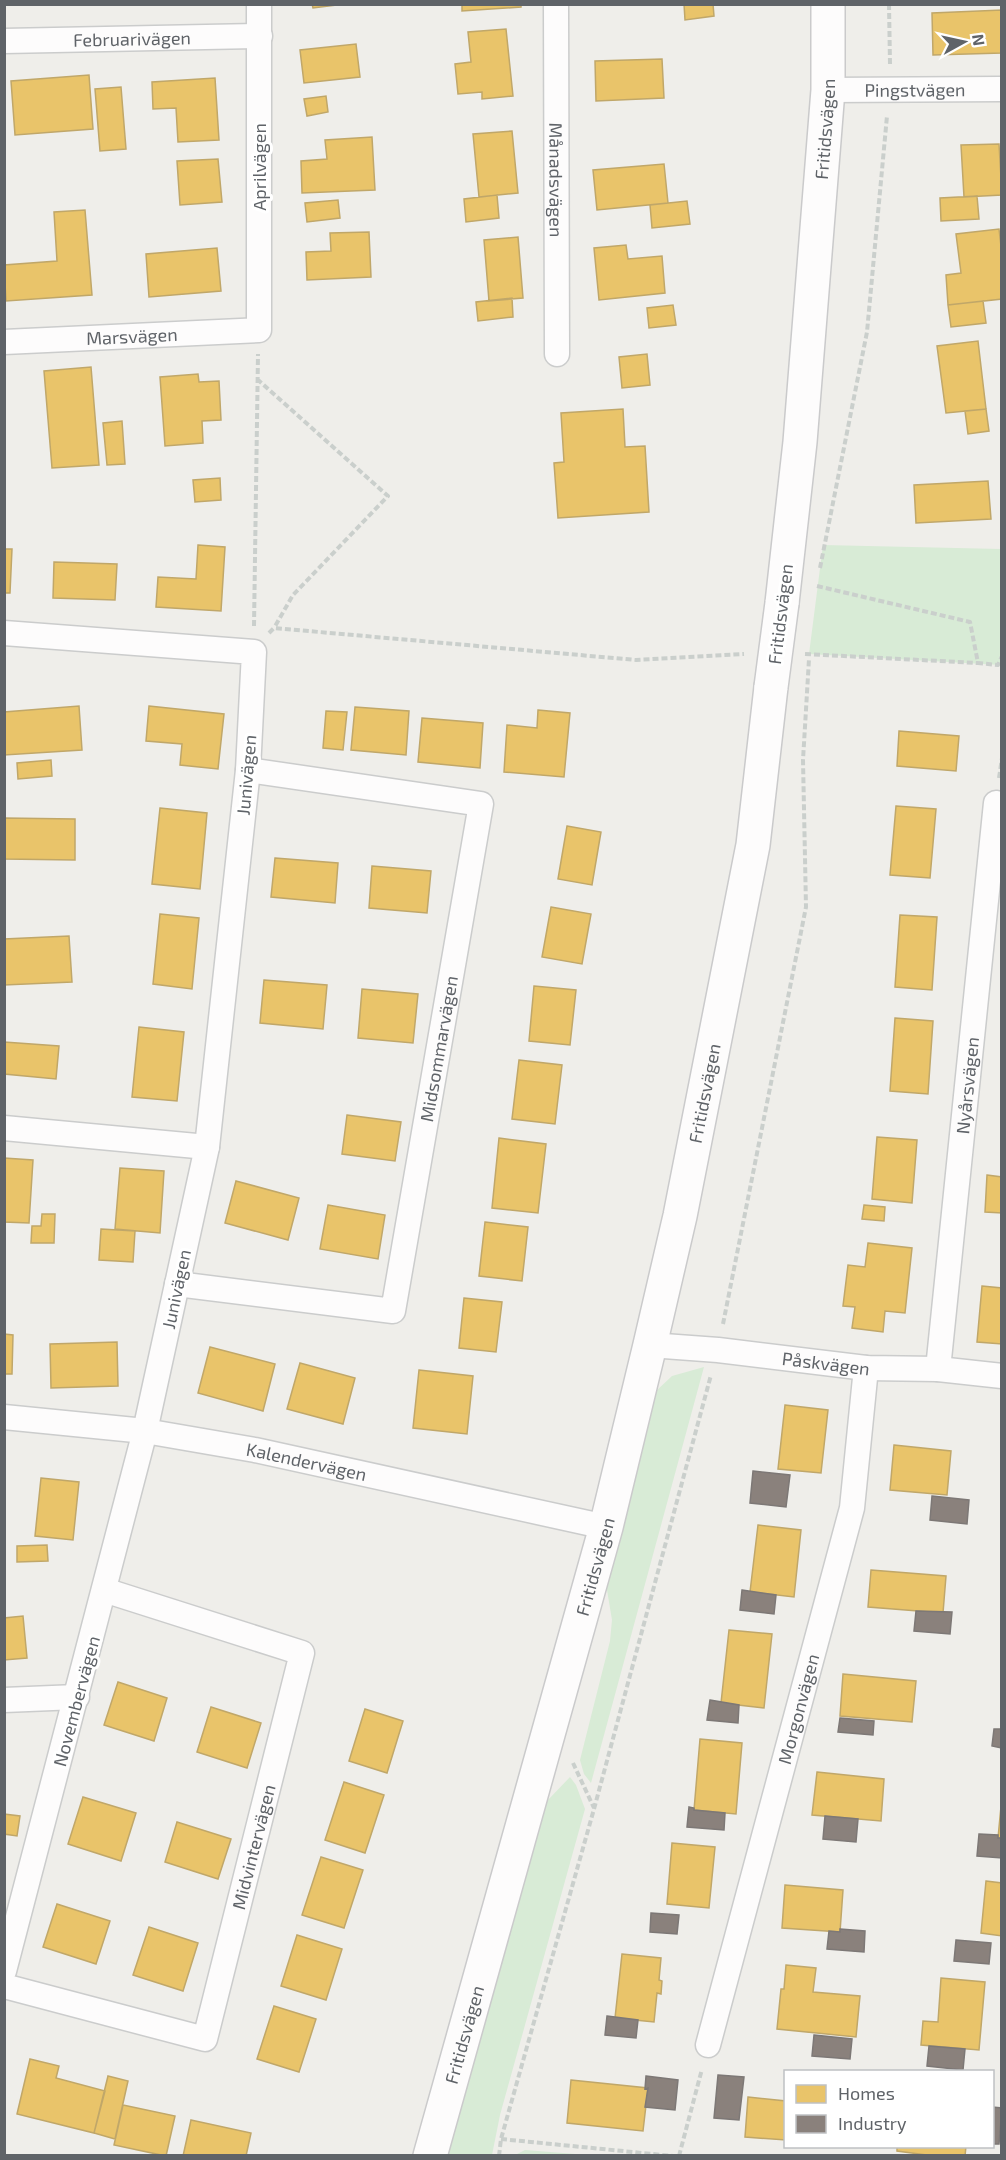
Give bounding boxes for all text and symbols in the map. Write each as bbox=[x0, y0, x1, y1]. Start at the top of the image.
north arrow bbox=[934, 12, 994, 72]
street label: Februarivägen bbox=[73, 26, 191, 51]
text: N bbox=[969, 33, 990, 47]
street label: Fritidsvägen bbox=[810, 78, 839, 180]
street label: Pingstvägen bbox=[864, 78, 966, 101]
street label: Månadsvägen bbox=[545, 122, 568, 237]
street label: Aprilvägen bbox=[248, 123, 270, 211]
street label: Marsvägen bbox=[86, 323, 178, 349]
street label: Fritidsvägen bbox=[763, 562, 797, 666]
street label: Junivägen bbox=[232, 734, 260, 816]
street label: Midsommarvägen bbox=[415, 974, 462, 1123]
street label: Nyårsvägen bbox=[951, 1036, 983, 1135]
street label: Fritidsvägen bbox=[684, 1041, 725, 1145]
street label: Junivägen bbox=[157, 1247, 195, 1331]
street label: Påskvägen bbox=[781, 1347, 871, 1379]
street label: Kalendervägen bbox=[245, 1438, 369, 1485]
street label: Fritidsvägen bbox=[571, 1515, 619, 1618]
street label: Novembervägen bbox=[48, 1633, 104, 1769]
street label: Morgonvägen bbox=[773, 1651, 823, 1766]
street label: Midvintervägen bbox=[227, 1782, 280, 1912]
street label: Fritidsvägen bbox=[440, 1983, 488, 2086]
legend bbox=[784, 2070, 994, 2148]
text: Homes bbox=[838, 2082, 895, 2104]
text: Industry bbox=[838, 2112, 907, 2134]

